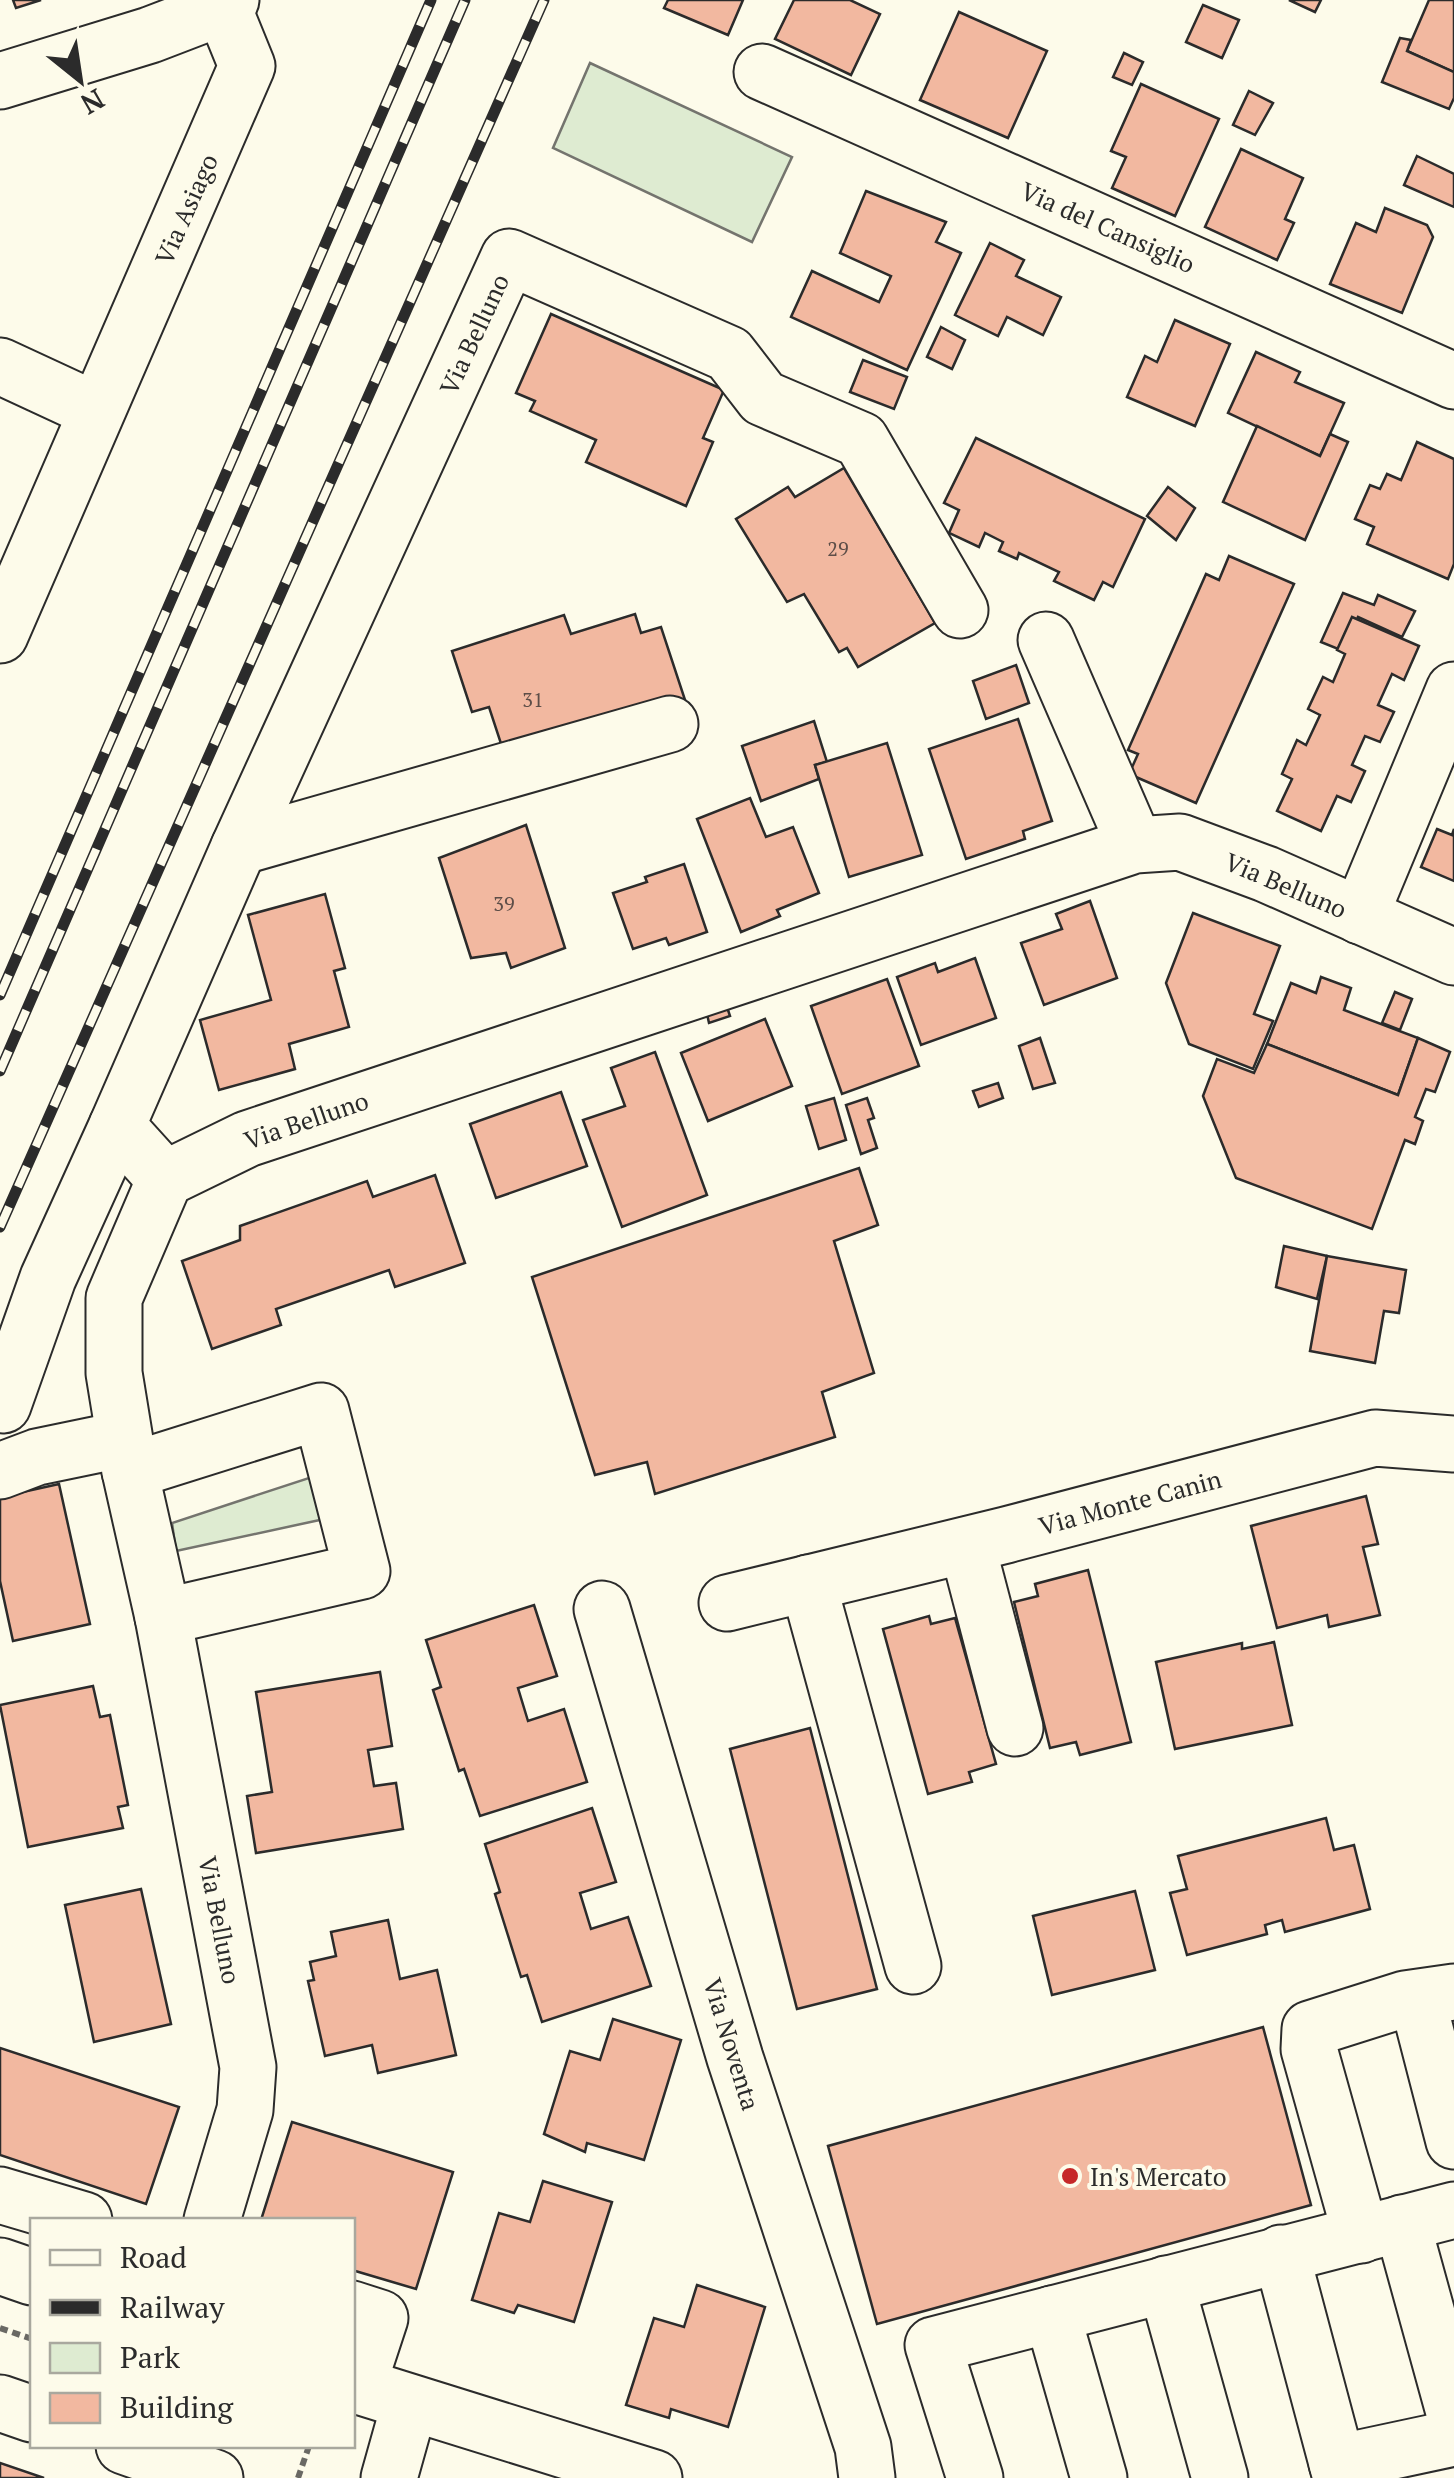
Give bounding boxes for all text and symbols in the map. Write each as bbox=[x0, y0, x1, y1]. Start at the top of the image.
north arrow bbox=[30, 30, 130, 130]
text: N bbox=[74, 81, 111, 123]
street label: Via Asiago bbox=[147, 148, 225, 270]
street label: Via del Cansiglio bbox=[1016, 174, 1200, 280]
street label: Via Belluno bbox=[432, 268, 516, 400]
house number: 29 bbox=[827, 535, 849, 562]
house number: 31 bbox=[522, 686, 544, 713]
street label: Via Belluno bbox=[1220, 845, 1352, 925]
house number: 39 bbox=[493, 890, 515, 917]
street label: Via Belluno bbox=[239, 1083, 373, 1157]
street label: Via Monte Canin bbox=[1035, 1462, 1225, 1542]
street label: Via Belluno bbox=[191, 1853, 249, 1987]
street label: Via Noventa bbox=[696, 1974, 768, 2114]
place label: In's Mercato bbox=[1090, 2160, 1227, 2193]
marker: In's Mercato bbox=[1059, 2165, 1081, 2187]
legend bbox=[30, 2218, 355, 2448]
text: Road bbox=[120, 2237, 187, 2277]
text: Railway bbox=[120, 2287, 225, 2327]
text: Park bbox=[120, 2337, 181, 2377]
text: Building bbox=[120, 2387, 234, 2427]

